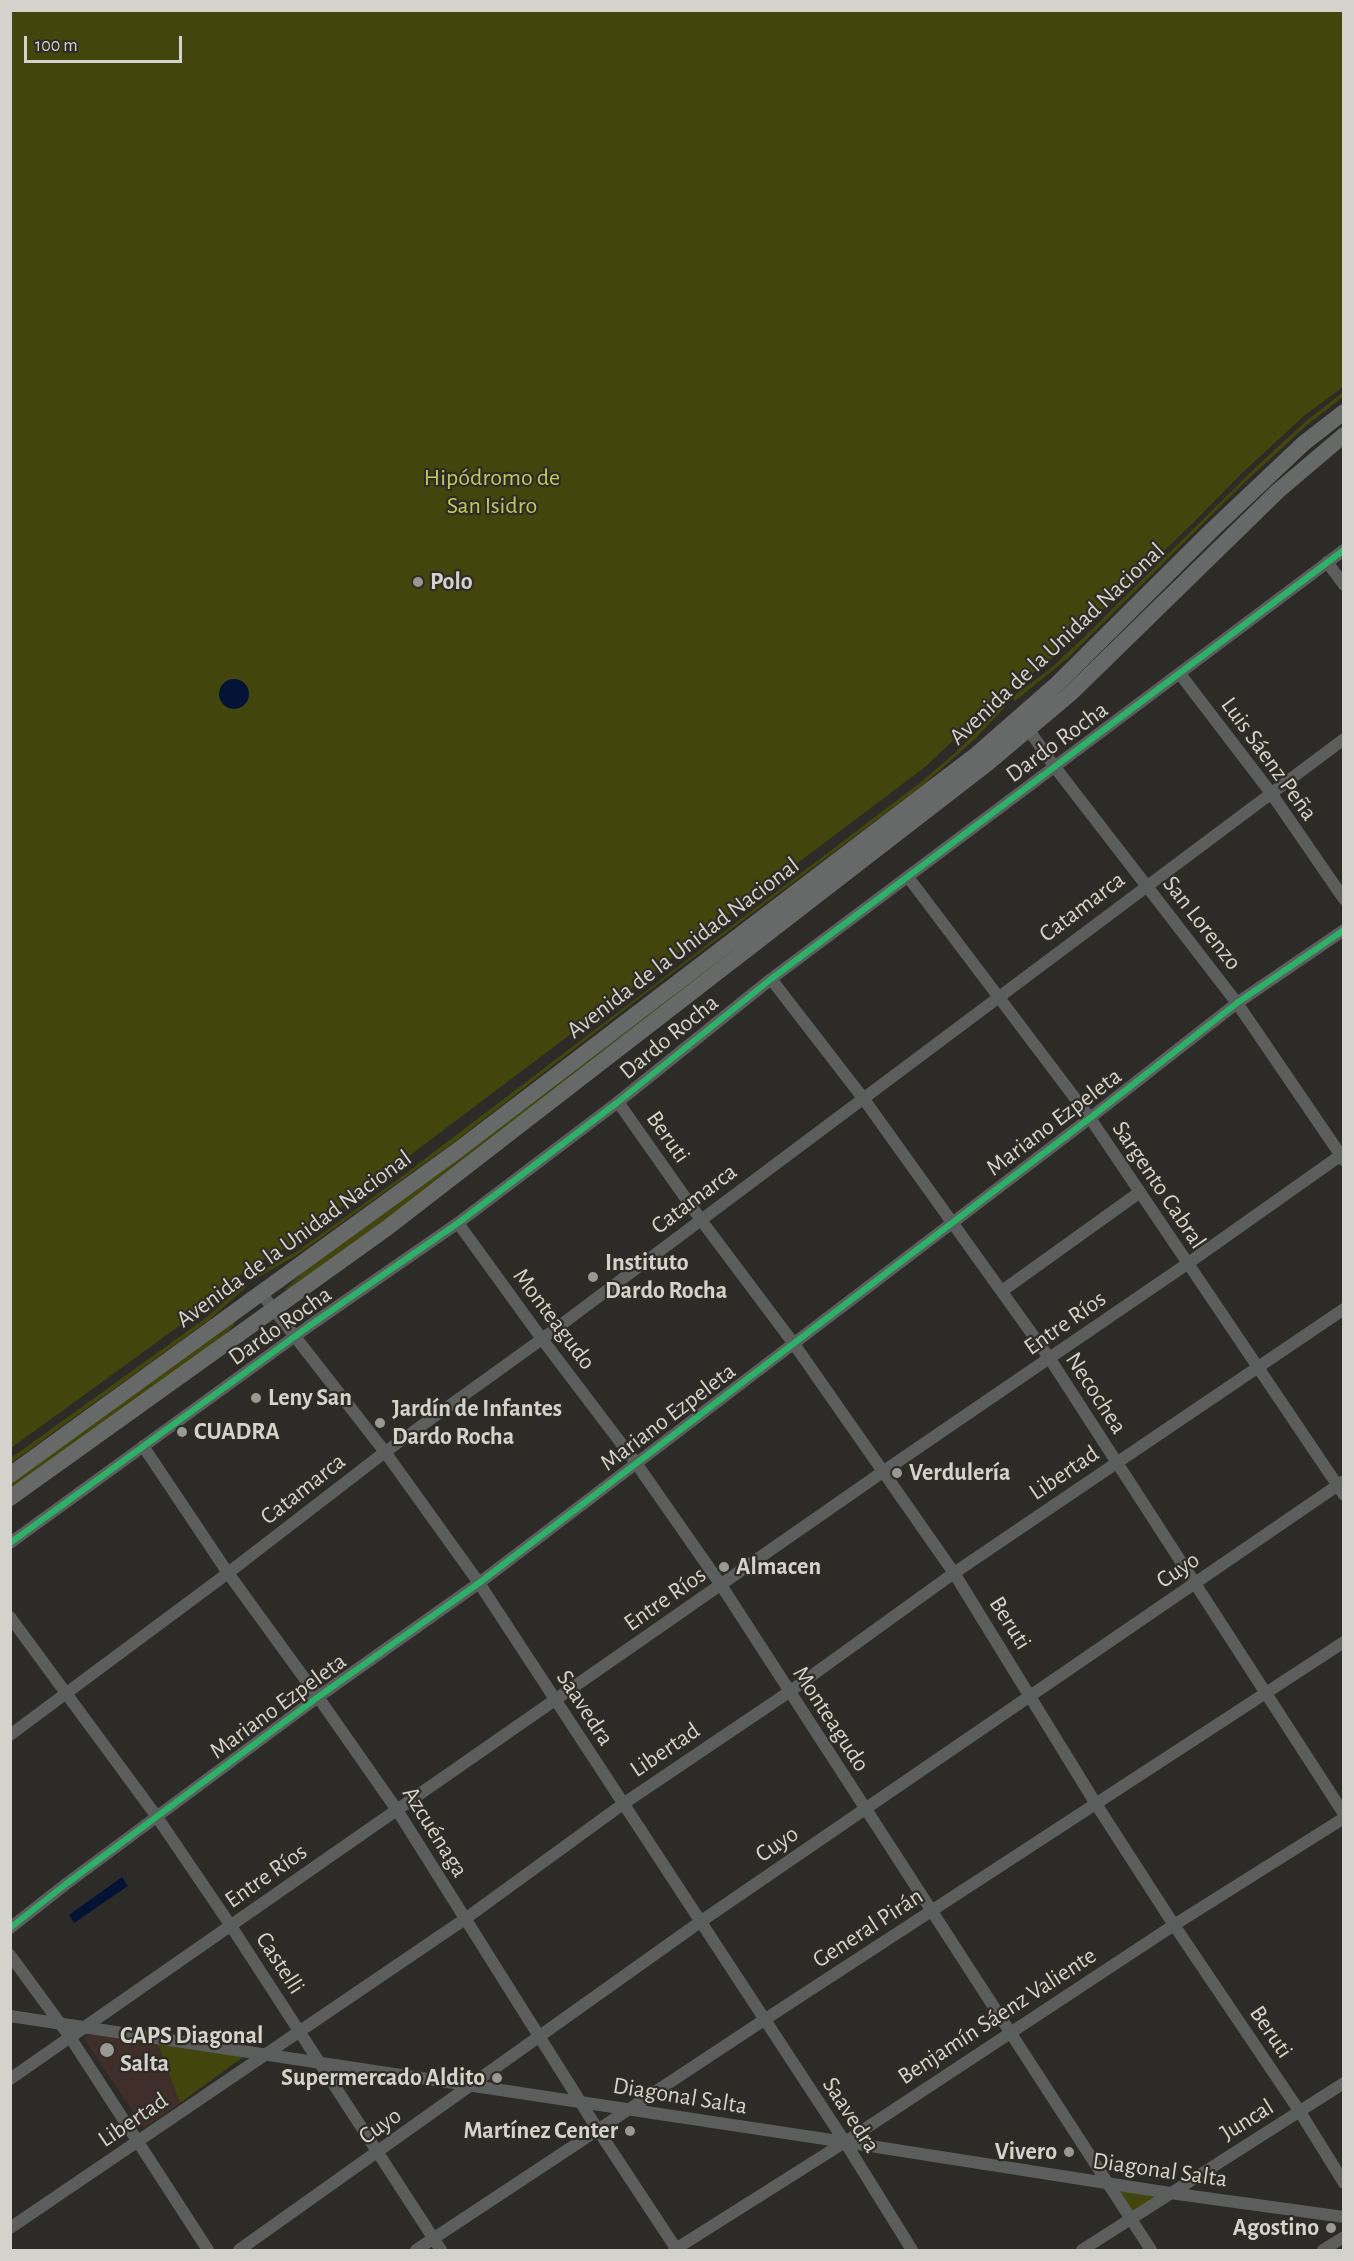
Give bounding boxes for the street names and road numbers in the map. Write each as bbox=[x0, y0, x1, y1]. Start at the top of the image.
street label: Avenida de la Unidad Nacional bbox=[943, 537, 1171, 751]
street label: Luis Sáenz Peña bbox=[1214, 691, 1324, 827]
street label: Dardo Rocha bbox=[1000, 695, 1114, 789]
street label: Avenida de la Unidad Nacional bbox=[561, 851, 805, 1045]
street label: Catamarca bbox=[1033, 865, 1131, 949]
street label: San Lorenzo bbox=[1156, 870, 1248, 976]
street label: Dardo Rocha bbox=[614, 988, 724, 1086]
street label: Mariano Ezpeleta bbox=[981, 1062, 1127, 1182]
street label: Beruti bbox=[640, 1105, 696, 1169]
street label: Sargento Cabral bbox=[1106, 1116, 1212, 1254]
street label: Avenida de la Unidad Nacional bbox=[171, 1144, 417, 1334]
street label: Catamarca bbox=[645, 1157, 743, 1241]
street label: Monteagudo bbox=[506, 1262, 602, 1376]
street label: Dardo Rocha bbox=[223, 1280, 337, 1372]
street label: Entre Ríos bbox=[1018, 1284, 1112, 1362]
street label: Necochea bbox=[1059, 1347, 1133, 1439]
street label: Mariano Ezpeleta bbox=[595, 1357, 741, 1477]
street label: Libertad bbox=[1024, 1439, 1104, 1507]
street label: Catamarca bbox=[255, 1447, 351, 1531]
street label: Cuyo bbox=[1151, 1545, 1205, 1595]
street label: Entre Ríos bbox=[618, 1560, 712, 1638]
street label: Beruti bbox=[983, 1591, 1037, 1655]
street label: Mariano Ezpeleta bbox=[204, 1647, 352, 1765]
street label: Monteagudo bbox=[786, 1661, 876, 1777]
street label: Saavedra bbox=[550, 1665, 620, 1751]
street label: Libertad bbox=[625, 1716, 705, 1784]
street label: Azcuénaga bbox=[396, 1781, 474, 1883]
street label: Cuyo bbox=[750, 1819, 804, 1869]
street label: Entre Ríos bbox=[219, 1837, 313, 1915]
street label: General Pirán bbox=[807, 1882, 929, 1974]
street label: Castelli bbox=[249, 1926, 311, 2000]
street label: Benjamín Sáenz Valiente bbox=[892, 1941, 1102, 2091]
street label: Beruti bbox=[1243, 2000, 1299, 2064]
street label: Diagonal Salta bbox=[611, 2071, 749, 2121]
street label: Saavedra bbox=[816, 2072, 886, 2158]
street label: Libertad bbox=[93, 2086, 173, 2154]
street label: Juncal bbox=[1215, 2093, 1279, 2147]
street label: Cuyo bbox=[353, 2101, 407, 2151]
street label: Diagonal Salta bbox=[1091, 2146, 1229, 2194]

